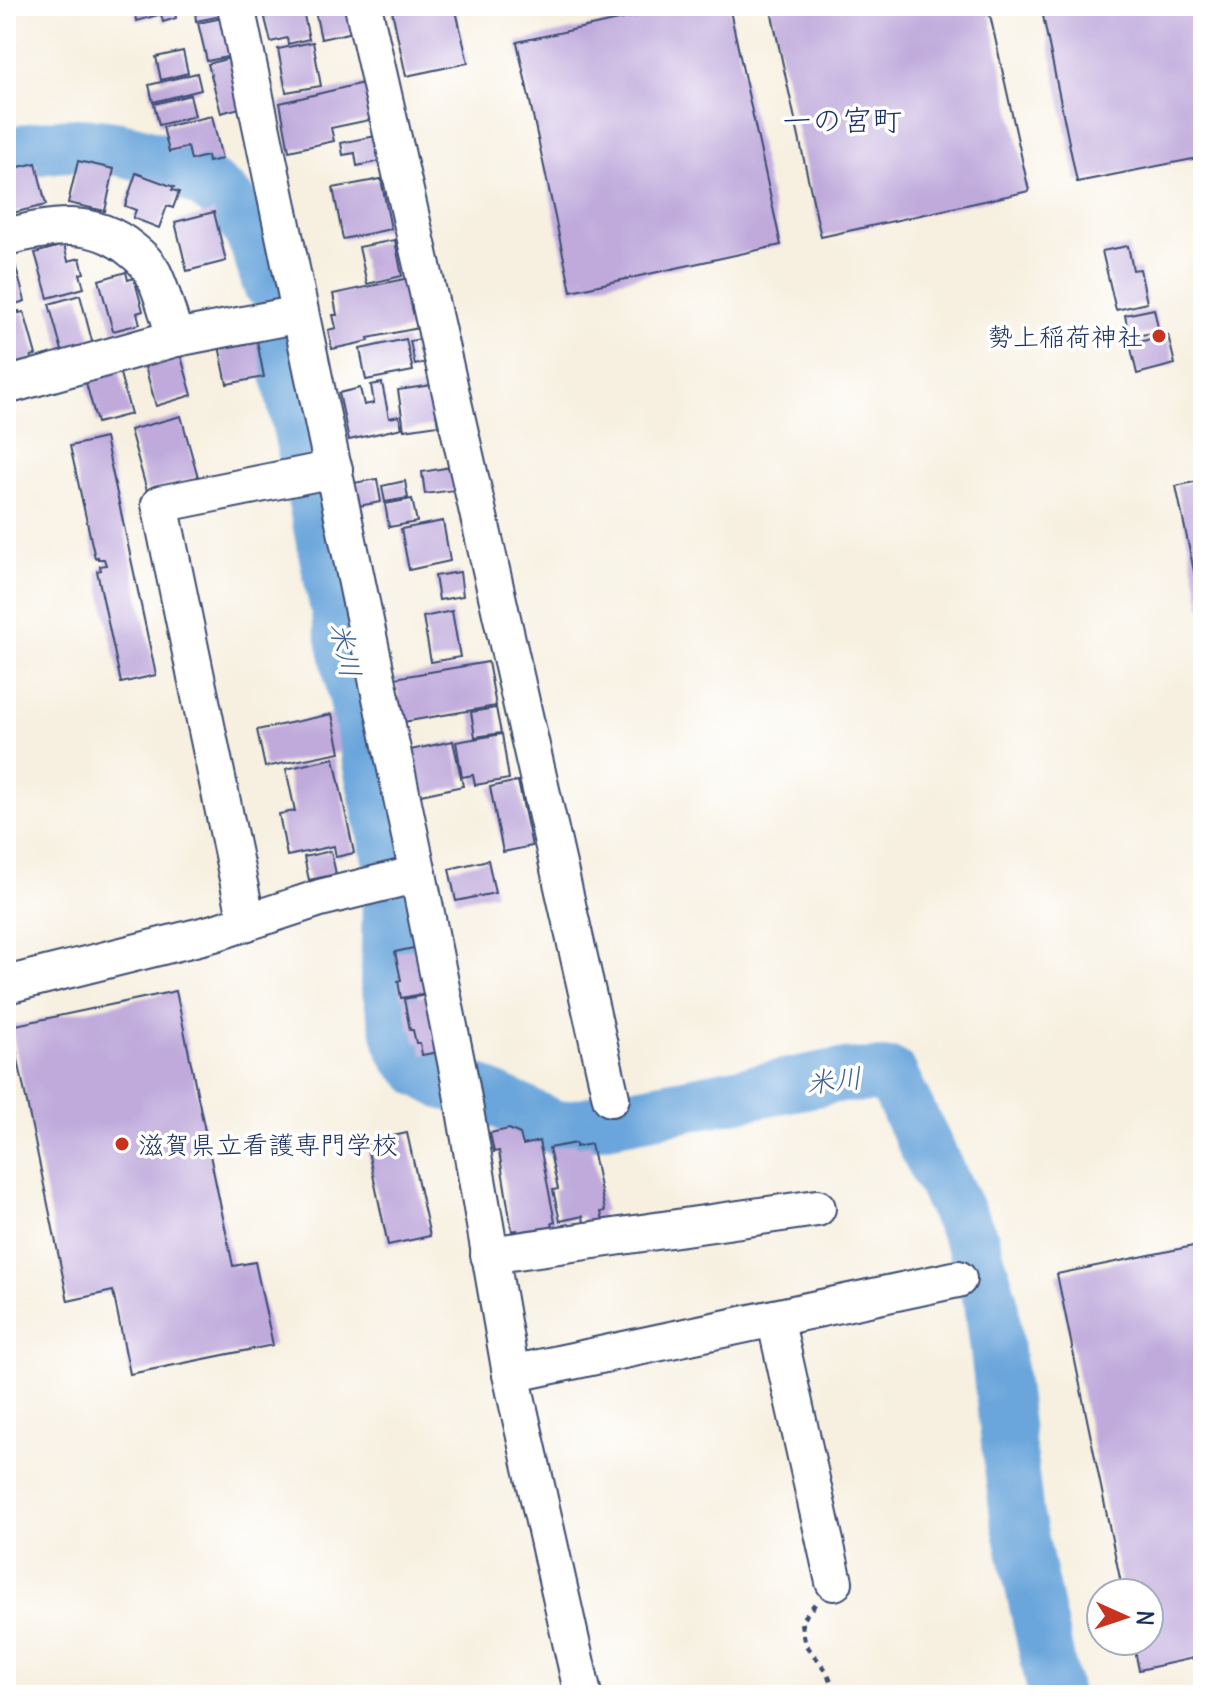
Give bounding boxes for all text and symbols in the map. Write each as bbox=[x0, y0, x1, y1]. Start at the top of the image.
district label: 一の宮町 bbox=[782, 101, 902, 139]
place label: 勢上稲荷神社 bbox=[987, 320, 1143, 353]
marker: 勢上稲荷神社 bbox=[1150, 327, 1168, 345]
water label: 米川 bbox=[323, 619, 369, 681]
water label: 米川 bbox=[804, 1059, 864, 1101]
place label: 滋賀県立看護専門学校 bbox=[138, 1128, 398, 1161]
marker: 滋賀県立看護専門学校 bbox=[113, 1135, 131, 1153]
north arrow bbox=[1085, 1577, 1165, 1657]
text: N bbox=[1131, 1610, 1159, 1626]

